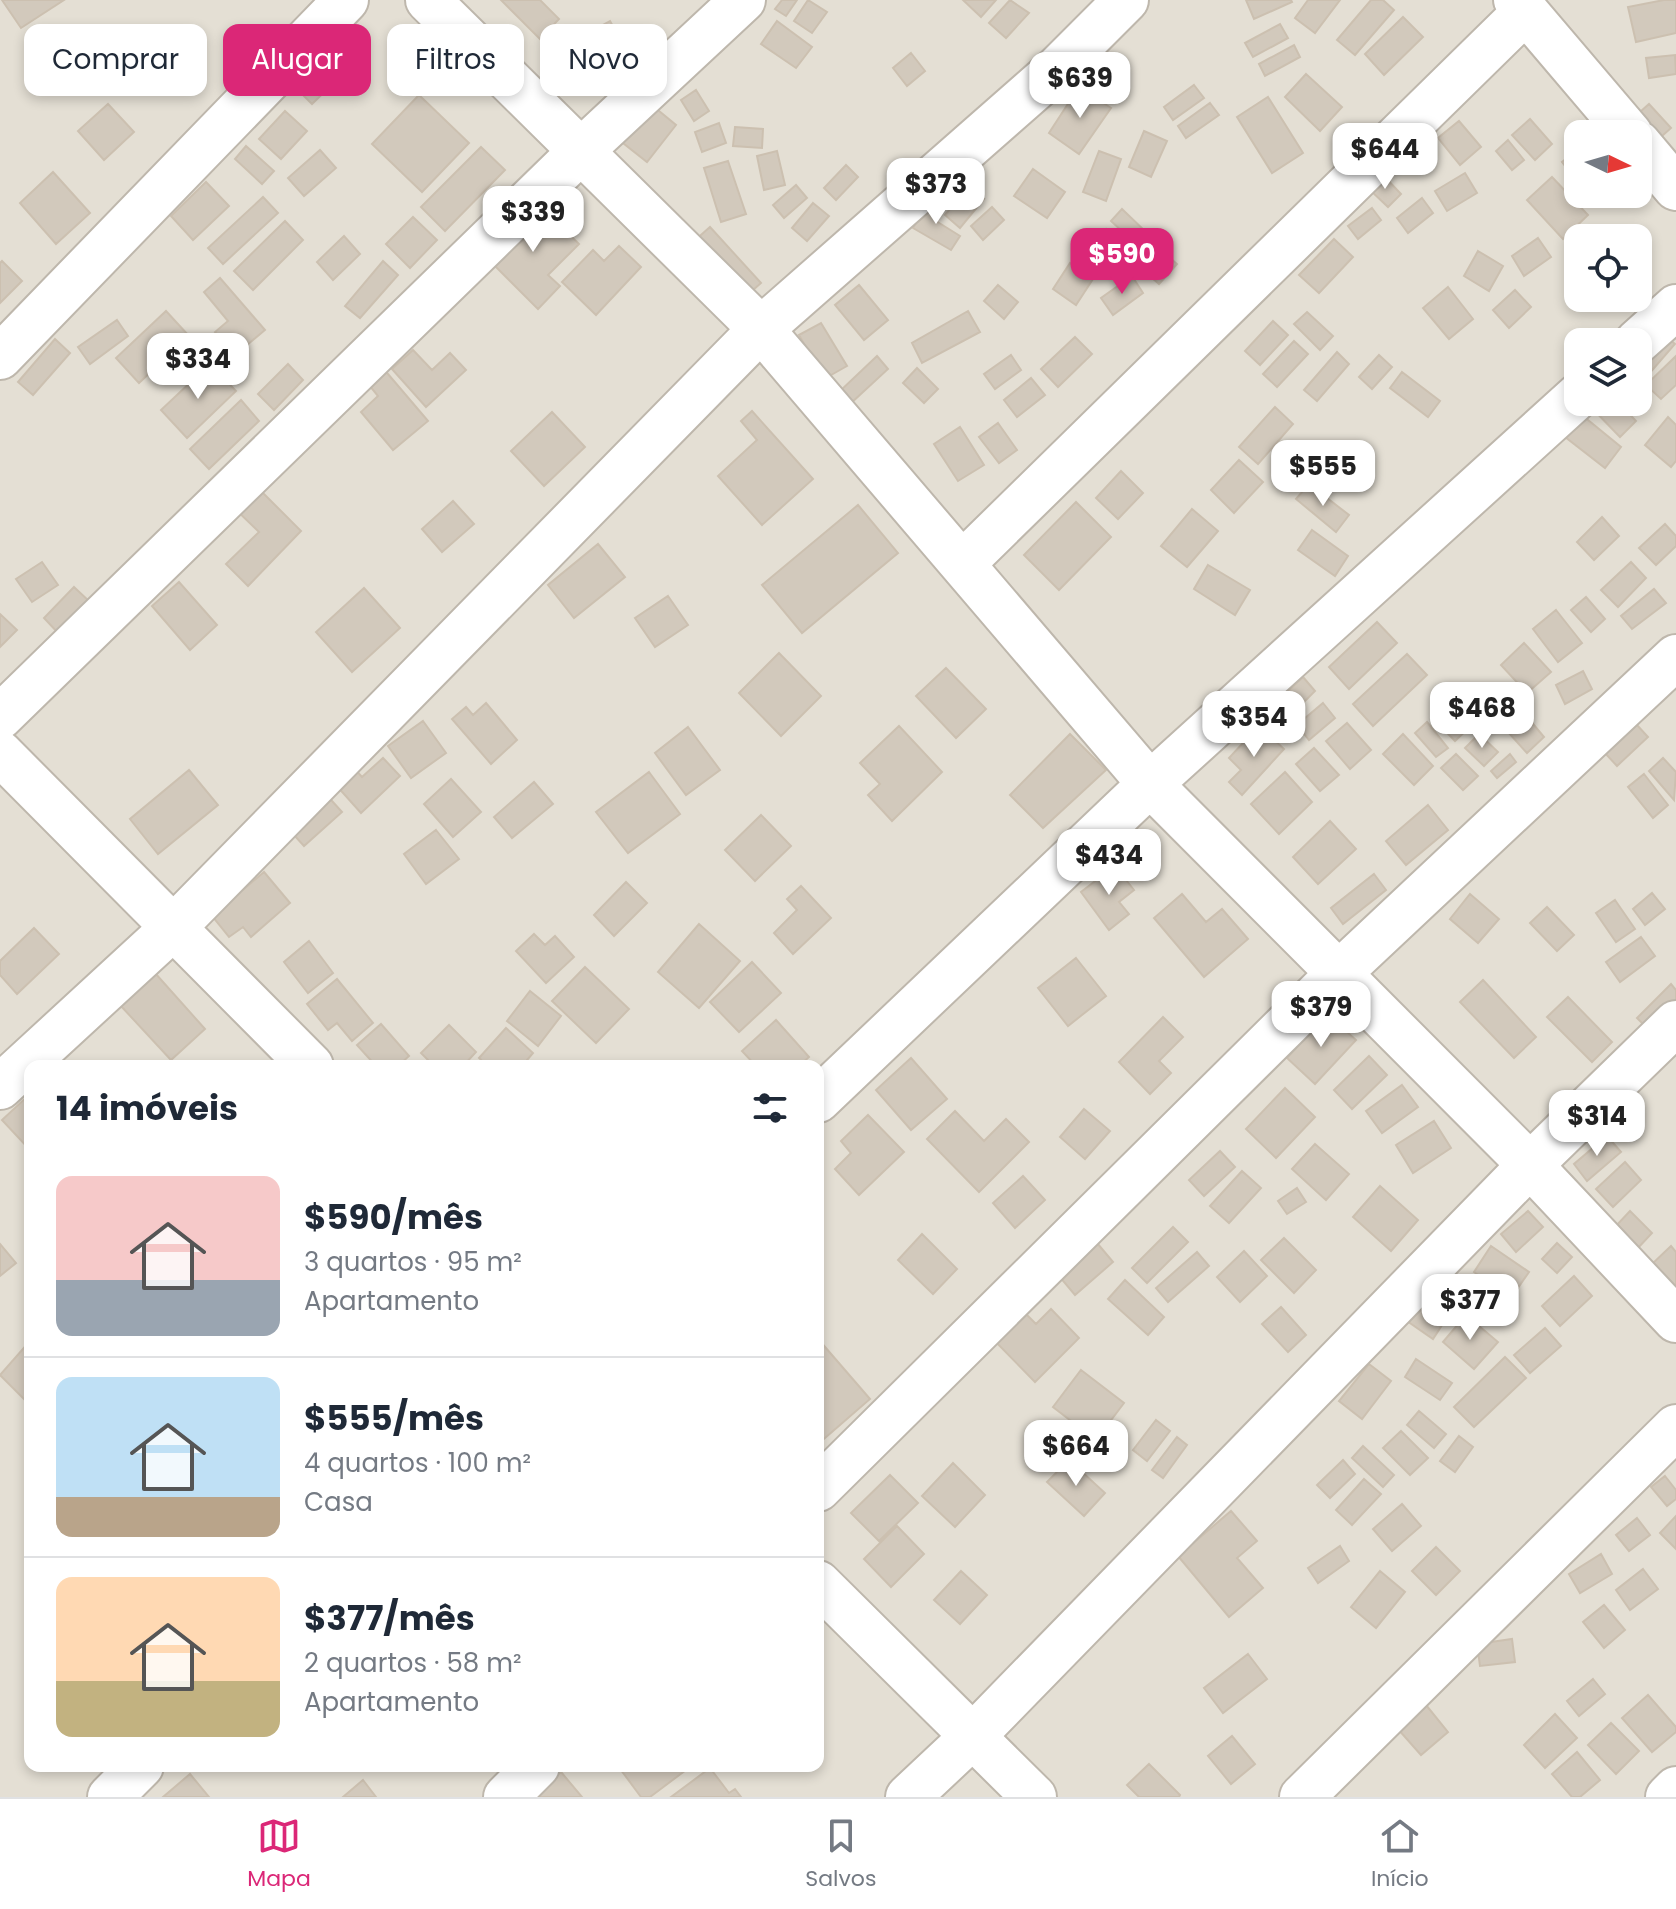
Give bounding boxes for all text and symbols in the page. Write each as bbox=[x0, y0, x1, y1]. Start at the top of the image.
chip: Comprar bbox=[24, 24, 207, 96]
chip: Alugar bbox=[223, 24, 371, 96]
chip: Filtros bbox=[387, 24, 524, 96]
chip: Novo bbox=[540, 24, 667, 96]
pin: $639 bbox=[1033, 52, 1127, 120]
text: $639 bbox=[1047, 60, 1113, 96]
north arrow bbox=[1564, 120, 1652, 208]
map controls bbox=[1564, 120, 1652, 416]
pin: $644 bbox=[1338, 123, 1432, 191]
text: $644 bbox=[1351, 131, 1419, 167]
pin: $373 bbox=[889, 158, 983, 226]
text: $373 bbox=[905, 166, 967, 202]
pin: $339 bbox=[486, 186, 580, 254]
text: $339 bbox=[501, 194, 565, 230]
button: locate bbox=[1564, 224, 1652, 312]
pin: $590 bbox=[1075, 228, 1169, 296]
text: $590 bbox=[1089, 236, 1155, 272]
button: layers bbox=[1564, 328, 1652, 416]
pin: $334 bbox=[151, 333, 245, 401]
text: $334 bbox=[165, 341, 231, 377]
pin: $555 bbox=[1276, 440, 1370, 508]
text: $555 bbox=[1289, 448, 1357, 484]
pin: $468 bbox=[1435, 682, 1529, 750]
text: $468 bbox=[1448, 690, 1516, 726]
pin: $354 bbox=[1207, 691, 1301, 759]
text: $354 bbox=[1220, 699, 1288, 735]
pin: $434 bbox=[1062, 829, 1156, 897]
text: $434 bbox=[1075, 837, 1143, 873]
pin: $379 bbox=[1274, 981, 1368, 1049]
text: $379 bbox=[1290, 989, 1352, 1025]
text: 14 imóveis bbox=[56, 1084, 238, 1132]
icon: filters bbox=[748, 1086, 792, 1130]
pin: $314 bbox=[1550, 1090, 1644, 1158]
text: $314 bbox=[1567, 1098, 1627, 1134]
text: $590/mês bbox=[304, 1193, 483, 1241]
icon: home bbox=[120, 1208, 216, 1304]
text: 3 quartos · 95 m² bbox=[304, 1244, 522, 1280]
pin: $377 bbox=[1423, 1274, 1517, 1342]
text: $377 bbox=[1440, 1282, 1500, 1318]
text: Apartamento bbox=[304, 1283, 479, 1319]
text: $555/mês bbox=[304, 1394, 484, 1442]
icon: home bbox=[120, 1409, 216, 1505]
pin: $664 bbox=[1029, 1420, 1123, 1488]
text: $664 bbox=[1042, 1428, 1110, 1464]
text: 4 quartos · 100 m² bbox=[304, 1445, 531, 1481]
text: Casa bbox=[304, 1484, 373, 1520]
text: $377/mês bbox=[304, 1594, 475, 1642]
icon: home bbox=[120, 1609, 216, 1705]
text: 2 quartos · 58 m² bbox=[304, 1645, 522, 1681]
text: Apartamento bbox=[304, 1684, 479, 1720]
tab: Mapa bbox=[247, 1814, 311, 1895]
tab: Salvos bbox=[805, 1814, 876, 1895]
tab: Início bbox=[1371, 1814, 1429, 1895]

